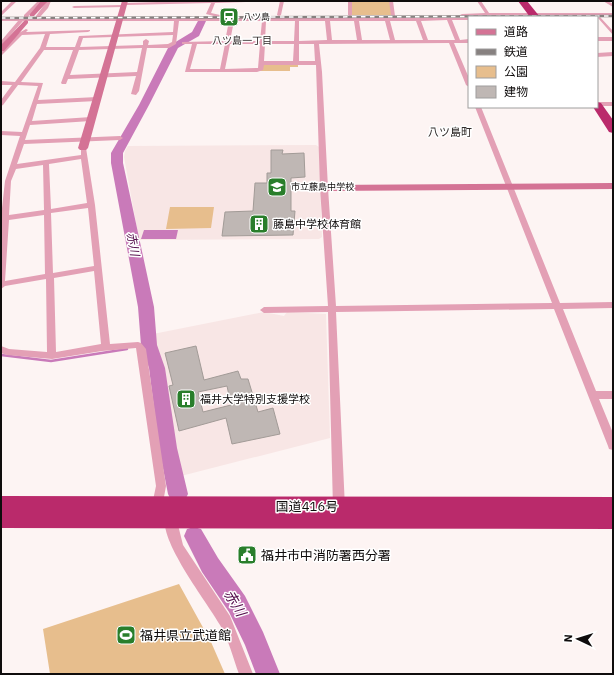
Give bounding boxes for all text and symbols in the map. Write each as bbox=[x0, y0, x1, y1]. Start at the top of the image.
station icon: 八ツ島 bbox=[218, 6, 240, 28]
place label: 八ツ島 bbox=[243, 11, 270, 22]
legend bbox=[468, 16, 598, 108]
text: 道路 bbox=[504, 24, 528, 39]
district label: 八ツ島一丁目 bbox=[212, 34, 272, 47]
text: 鉄道 bbox=[504, 44, 528, 59]
text: 公園 bbox=[504, 64, 528, 79]
text: 建物 bbox=[504, 84, 528, 99]
district label: 八ツ島町 bbox=[428, 125, 472, 139]
school or university icon: 市立藤島中学校 bbox=[266, 176, 288, 198]
place label: 市立藤島中学校 bbox=[291, 181, 354, 192]
building icon: 藤島中学校体育館 bbox=[248, 213, 270, 235]
place label: 藤島中学校体育館 bbox=[273, 217, 361, 231]
water label: 赤川 bbox=[124, 231, 143, 259]
building icon: 福井大学特別支援学校 bbox=[175, 388, 197, 410]
place label: 福井大学特別支援学校 bbox=[200, 392, 310, 406]
street label: 国道416号 bbox=[276, 498, 338, 515]
public building icon: 福井市中消防署西分署 bbox=[236, 544, 258, 566]
place label: 福井市中消防署西分署 bbox=[261, 547, 391, 564]
water label: 赤川 bbox=[220, 586, 251, 621]
north arrow bbox=[558, 619, 598, 659]
sports icon: 福井県立武道館 bbox=[115, 624, 137, 646]
place label: 福井県立武道館 bbox=[140, 627, 231, 644]
text: N bbox=[561, 634, 575, 643]

